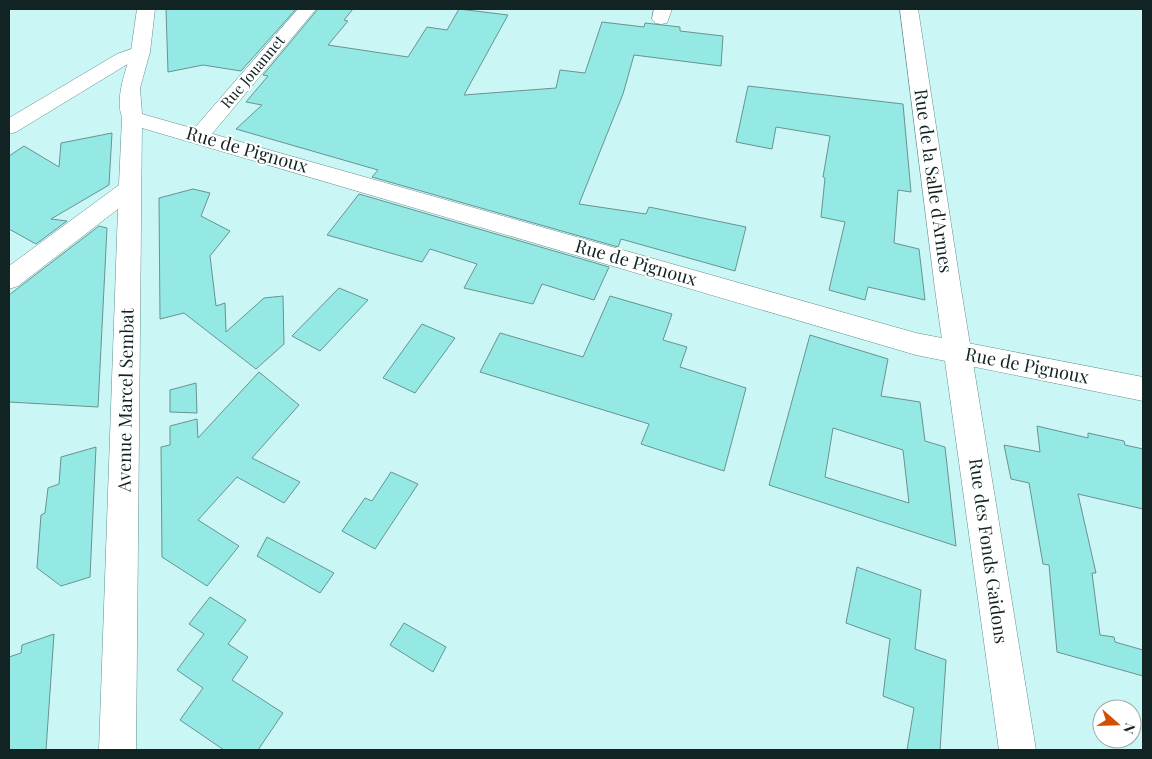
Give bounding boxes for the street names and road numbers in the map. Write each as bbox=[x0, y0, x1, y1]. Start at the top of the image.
street label: Rue Jouannet bbox=[216, 30, 289, 112]
street label: Rue de la Salle d'Armes bbox=[909, 87, 959, 274]
street label: Rue de Pignoux bbox=[184, 120, 312, 178]
street label: Rue de Pignoux bbox=[573, 233, 701, 291]
street label: Avenue Marcel Sembat bbox=[111, 307, 139, 493]
street label: Rue de Pignoux bbox=[963, 341, 1092, 389]
street label: Rue des Fonds Gaidons bbox=[964, 457, 1014, 645]

